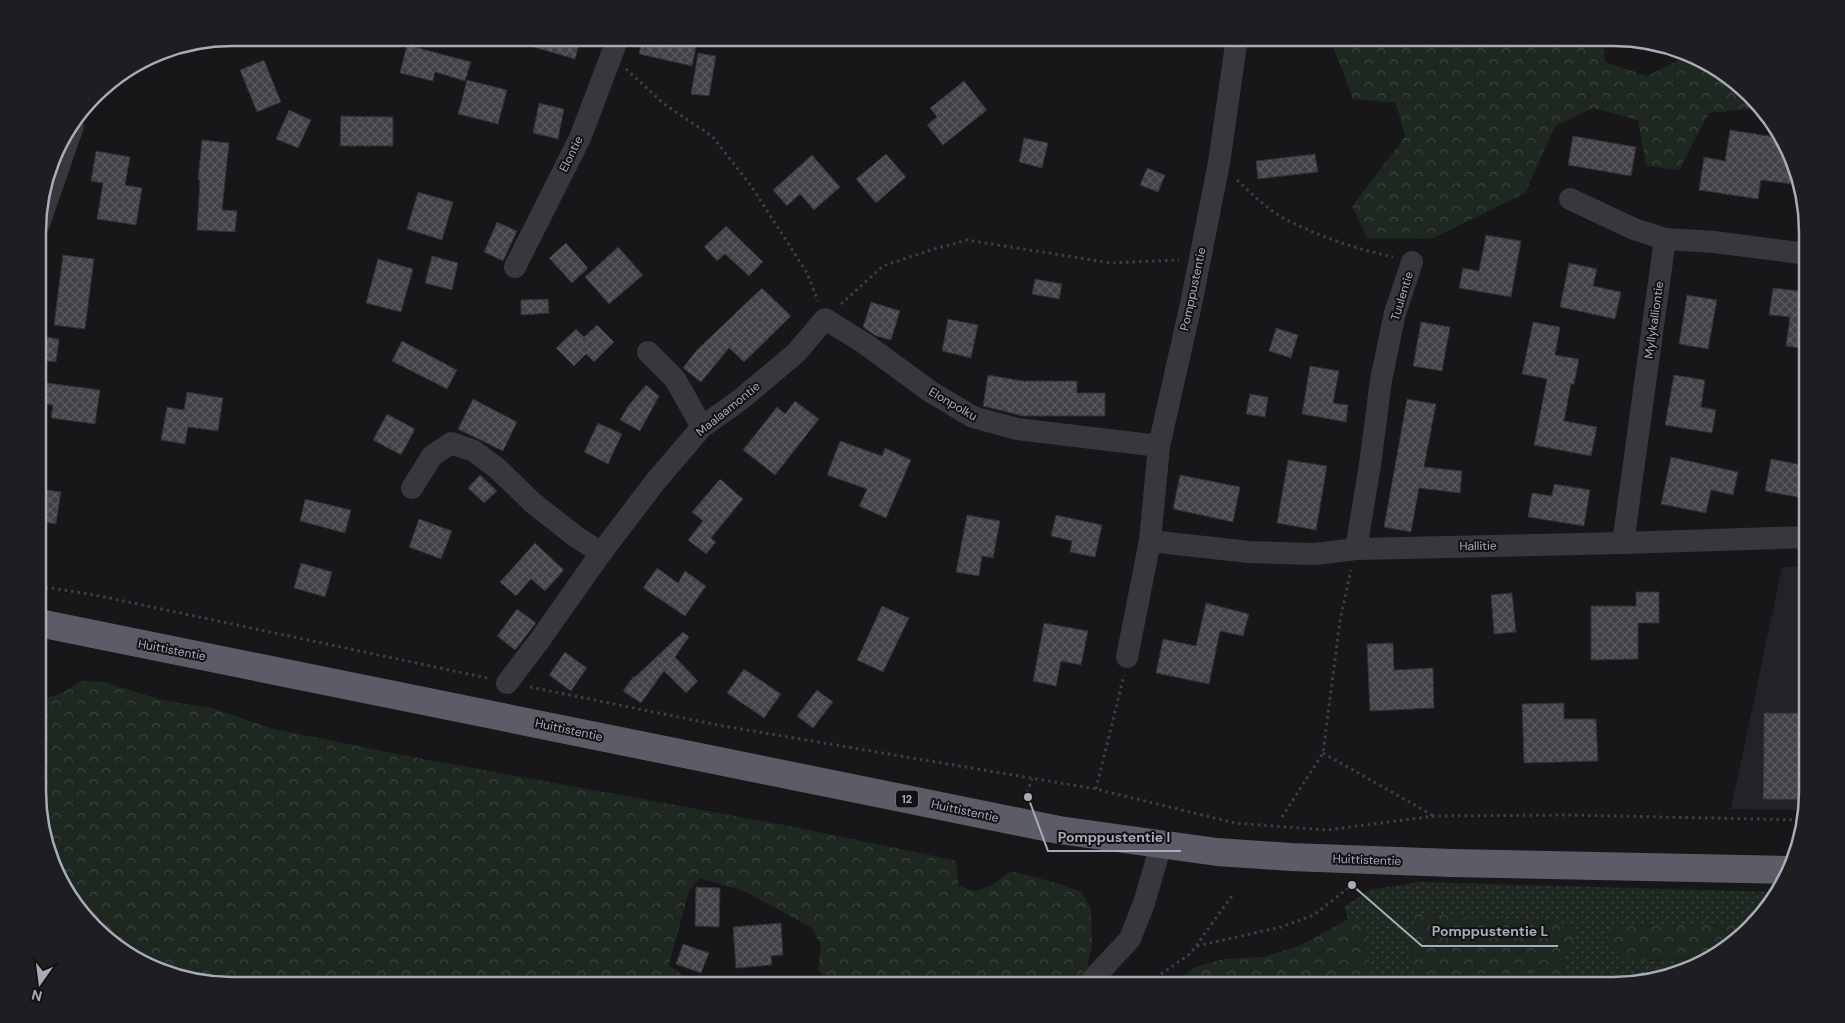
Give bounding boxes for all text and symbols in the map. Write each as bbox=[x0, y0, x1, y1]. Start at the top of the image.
street label: Elontie bbox=[556, 133, 587, 175]
street label: Pomppustentie bbox=[1176, 246, 1210, 332]
street label: Tuulentie bbox=[1387, 269, 1417, 323]
street label: Myllykalliontie bbox=[1641, 280, 1667, 360]
street label: Maalaamontie bbox=[693, 378, 763, 440]
street label: Elonpolku bbox=[926, 384, 980, 424]
street label: Hallitie bbox=[1459, 538, 1497, 554]
street label: Huittistentie bbox=[137, 636, 207, 664]
street label: Huittistentie bbox=[534, 715, 604, 745]
road number: 12 bbox=[896, 791, 918, 808]
street label: Huittistentie bbox=[930, 796, 1000, 826]
callout: Pomppustentie I bbox=[1048, 822, 1181, 851]
text: Pomppustentie I bbox=[1058, 828, 1170, 846]
street label: Huittistentie bbox=[1332, 851, 1402, 869]
callout: Pomppustentie L bbox=[1422, 917, 1558, 946]
text: Pomppustentie L bbox=[1432, 922, 1548, 940]
north arrow bbox=[15, 958, 65, 1008]
text: N bbox=[30, 986, 44, 1006]

